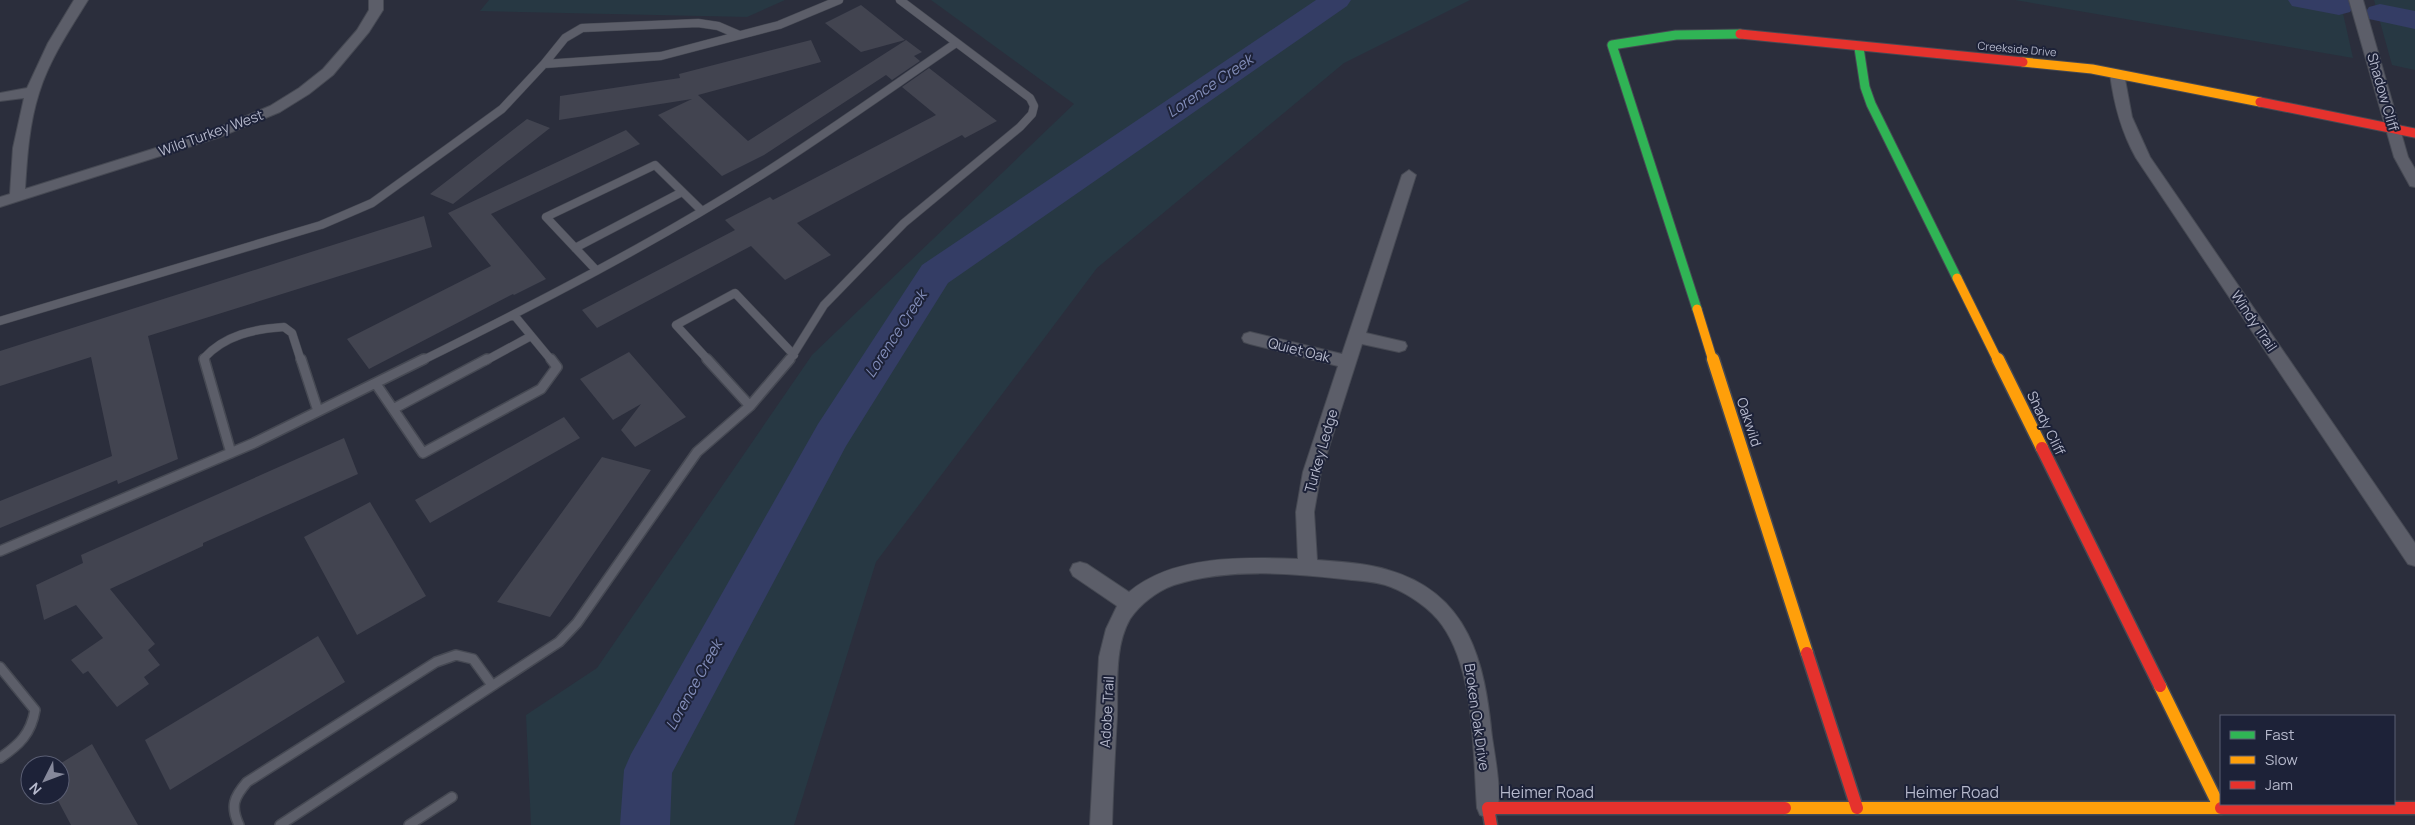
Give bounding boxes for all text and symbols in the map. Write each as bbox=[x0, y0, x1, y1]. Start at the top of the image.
street label: Creekside Drive bbox=[1977, 38, 2058, 59]
water label: Lorence Creek bbox=[1162, 47, 1259, 122]
street label: Shadow Cliff bbox=[2363, 51, 2404, 134]
street label: Wild Turkey West bbox=[156, 105, 266, 160]
water label: Lorence Creek bbox=[860, 284, 933, 381]
street label: Windy Trail bbox=[2227, 287, 2282, 355]
street label: Quiet Oak bbox=[1266, 333, 1333, 367]
street label: Shady Cliff bbox=[2023, 388, 2070, 459]
street label: Oakwild bbox=[1733, 395, 1766, 449]
street label: Turkey Ledge bbox=[1300, 407, 1342, 495]
water label: Lorence Creek bbox=[660, 634, 728, 734]
street label: Broken Oak Drive bbox=[1461, 662, 1494, 772]
street label: Adobe Trail bbox=[1095, 676, 1118, 748]
legend bbox=[2220, 715, 2395, 805]
text: Fast bbox=[2265, 724, 2294, 745]
text: Slow bbox=[2265, 749, 2298, 770]
north arrow bbox=[20, 755, 70, 805]
text: Jam bbox=[2265, 774, 2293, 795]
text: N bbox=[25, 779, 45, 799]
street label: Heimer Road bbox=[1500, 781, 1594, 803]
street label: Heimer Road bbox=[1905, 781, 1999, 803]

